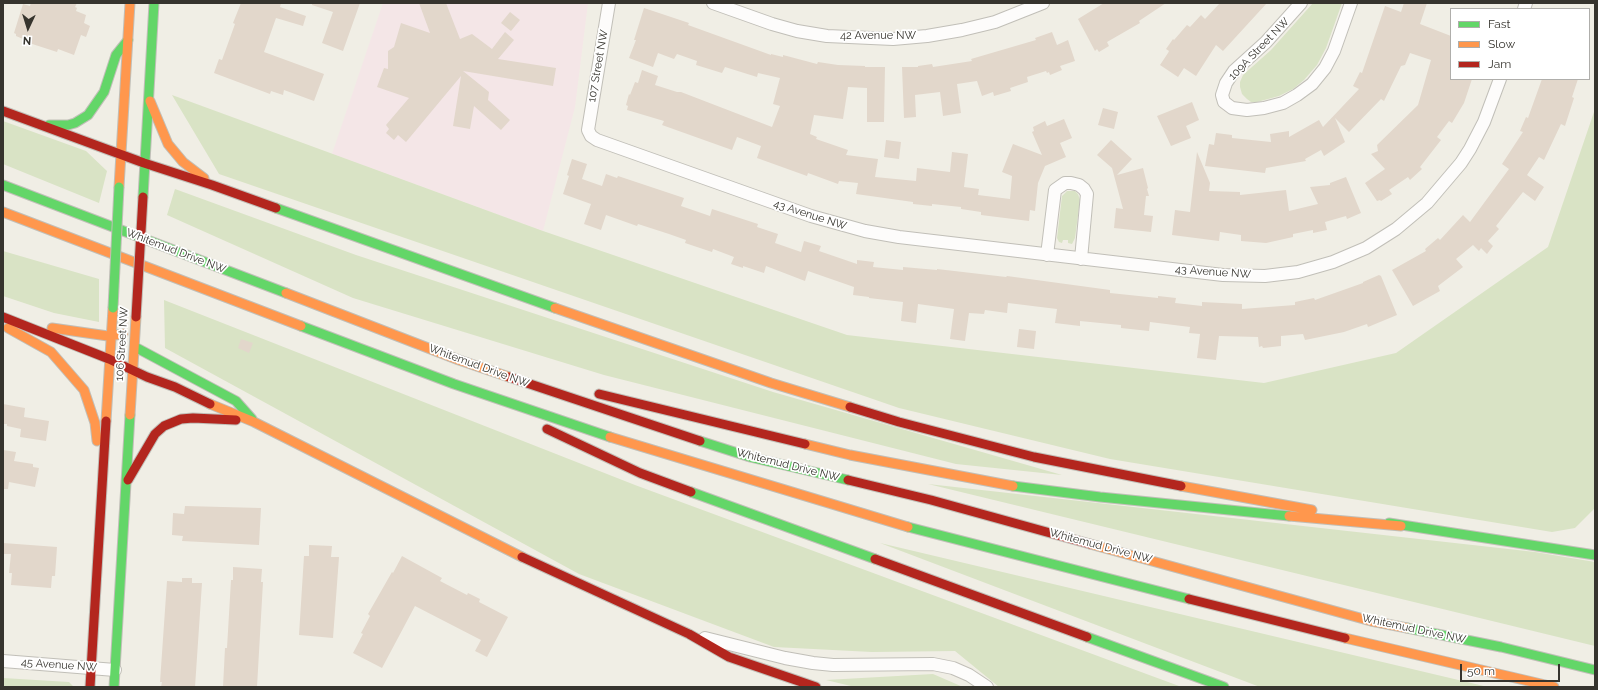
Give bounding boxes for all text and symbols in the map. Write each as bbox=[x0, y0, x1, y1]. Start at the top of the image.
north arrow bbox=[8, 8, 48, 48]
legend bbox=[1450, 8, 1590, 80]
street label: 109A Street NW bbox=[1226, 15, 1292, 83]
text: Fast bbox=[1488, 17, 1511, 31]
street label: 107 Street NW bbox=[585, 29, 611, 103]
street label: 42 Avenue NW bbox=[840, 29, 916, 43]
text: N bbox=[22, 34, 32, 47]
text: Slow bbox=[1488, 37, 1515, 51]
text: Jam bbox=[1488, 57, 1511, 71]
street label: 43 Avenue NW bbox=[772, 197, 848, 233]
street label: Whitemud Drive NW bbox=[124, 226, 228, 276]
street label: 43 Avenue NW bbox=[1175, 263, 1251, 281]
street label: 106 Street NW bbox=[113, 307, 131, 381]
street label: Whitemud Drive NW bbox=[427, 342, 531, 390]
street label: Whitemud Drive NW bbox=[735, 446, 841, 484]
street label: Whitemud Drive NW bbox=[1048, 526, 1154, 566]
street label: Whitemud Drive NW bbox=[1361, 612, 1467, 646]
street label: 45 Avenue NW bbox=[21, 656, 97, 674]
scale bar bbox=[1462, 656, 1562, 682]
text: 50 m bbox=[1467, 664, 1495, 678]

